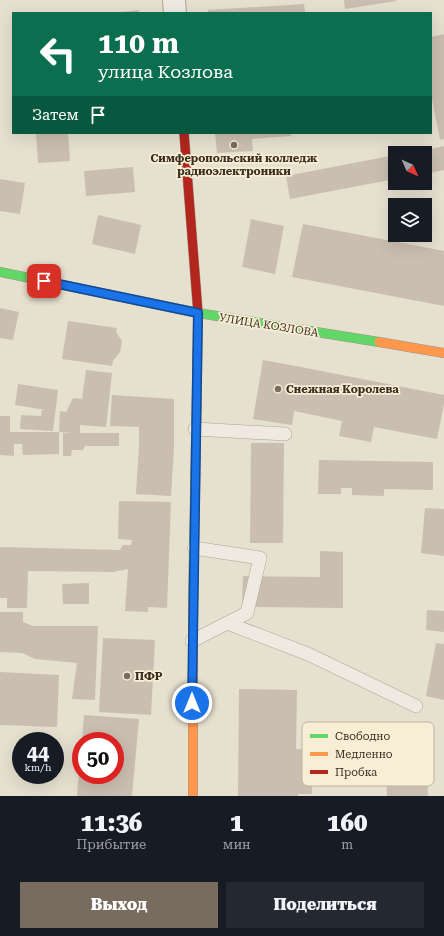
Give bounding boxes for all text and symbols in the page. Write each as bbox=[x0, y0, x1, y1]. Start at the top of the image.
text: 110 m bbox=[98, 27, 179, 60]
icon: left bbox=[32, 28, 84, 80]
text: улица Козлова bbox=[98, 61, 233, 82]
icon: arrive bbox=[87, 104, 109, 126]
text: Затем bbox=[32, 106, 79, 124]
marker: Симферопольский колледж радиоэлектроники bbox=[229, 140, 239, 150]
north arrow bbox=[388, 146, 432, 190]
map controls bbox=[388, 146, 432, 242]
place label: Симферопольский колледж радиоэлектроники bbox=[151, 152, 318, 178]
button: layers bbox=[388, 198, 432, 242]
pin bbox=[27, 264, 61, 298]
icon: arrive bbox=[33, 270, 55, 292]
street label: УЛИЦА КОЗЛОВА bbox=[218, 311, 320, 340]
place label: Снежная Королева bbox=[286, 383, 399, 396]
marker: Снежная Королева bbox=[273, 384, 283, 394]
place label: ПФР bbox=[135, 670, 163, 683]
marker: ПФР bbox=[122, 671, 132, 681]
position arrow bbox=[171, 682, 213, 724]
legend bbox=[302, 722, 434, 786]
text: Свободно bbox=[335, 730, 391, 743]
speed limit sign: 50 bbox=[72, 732, 124, 784]
text: 44 bbox=[27, 741, 49, 765]
text: Медленно bbox=[335, 748, 393, 761]
text: km/h bbox=[25, 762, 51, 773]
text: Пробка bbox=[335, 766, 377, 779]
text: 11:36 bbox=[81, 809, 142, 837]
text: 1 bbox=[230, 809, 243, 837]
text: 160 bbox=[327, 809, 367, 837]
text: Прибытие bbox=[77, 837, 146, 852]
text: мин bbox=[223, 837, 251, 852]
text: m bbox=[341, 837, 353, 852]
button: Выход bbox=[20, 882, 218, 928]
button: Поделиться bbox=[226, 882, 424, 928]

